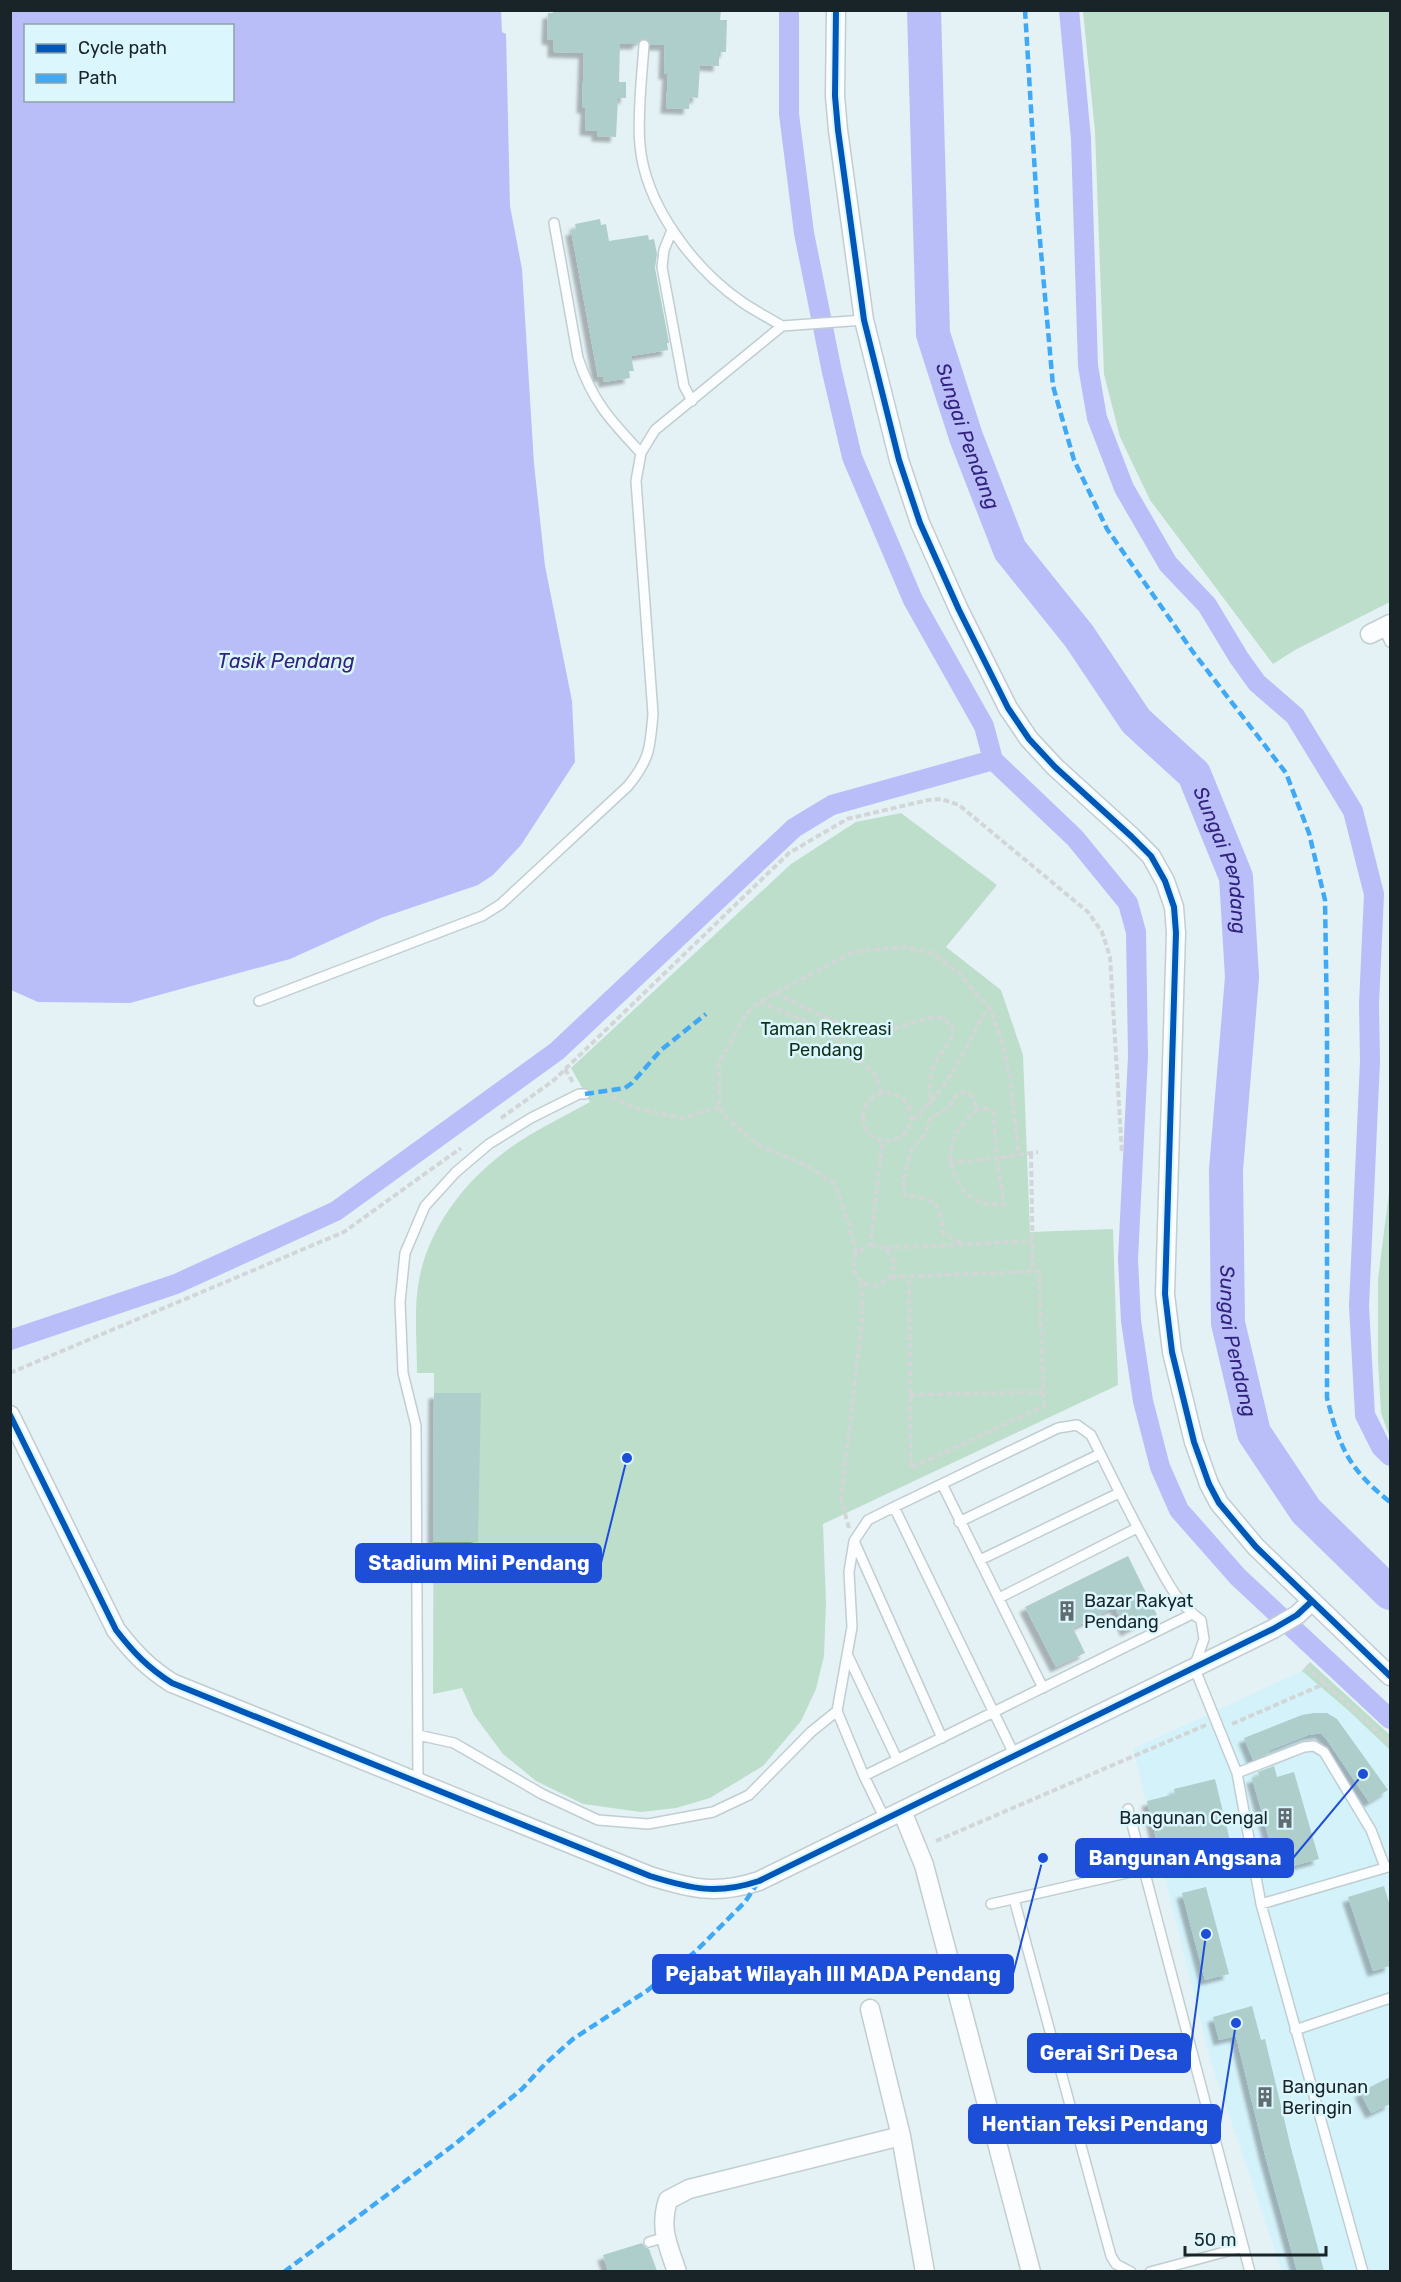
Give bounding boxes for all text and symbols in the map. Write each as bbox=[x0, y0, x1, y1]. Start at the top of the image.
legend bbox=[24, 24, 234, 102]
text: Cycle path bbox=[78, 37, 167, 59]
text: Path bbox=[78, 67, 117, 89]
water label: Sungai Pendang bbox=[931, 360, 1005, 513]
water label: Tasik Pendang bbox=[217, 649, 355, 673]
water label: Sungai Pendang bbox=[1188, 783, 1251, 935]
park label: Taman Rekreasi Pendang bbox=[760, 1018, 892, 1061]
water label: Sungai Pendang bbox=[1215, 1265, 1262, 1419]
callout: Stadium Mini Pendang bbox=[356, 1544, 601, 1582]
text: Stadium Mini Pendang bbox=[368, 1551, 590, 1575]
place label: Bazar Rakyat Pendang bbox=[1084, 1590, 1193, 1633]
building icon: Bazar Rakyat Pendang bbox=[1055, 1599, 1079, 1623]
building icon: Bangunan Cengal bbox=[1273, 1806, 1297, 1830]
place label: Bangunan Cengal bbox=[1119, 1807, 1268, 1829]
callout: Bangunan Angsana bbox=[1076, 1839, 1293, 1877]
text: Bangunan Angsana bbox=[1089, 1846, 1281, 1870]
callout: Pejabat Wilayah III MADA Pendang bbox=[653, 1955, 1013, 1993]
text: Pejabat Wilayah III MADA Pendang bbox=[665, 1962, 1001, 1986]
callout: Gerai Sri Desa bbox=[1028, 2034, 1190, 2072]
text: Gerai Sri Desa bbox=[1040, 2041, 1178, 2065]
place label: Bangunan Beringin bbox=[1282, 2076, 1368, 2119]
building icon: Bangunan Beringin bbox=[1253, 2085, 1277, 2109]
callout: Hentian Teksi Pendang bbox=[969, 2105, 1220, 2143]
text: Hentian Teksi Pendang bbox=[982, 2112, 1208, 2136]
scale bar bbox=[1185, 2219, 1326, 2257]
text: 50 m bbox=[1194, 2229, 1237, 2251]

